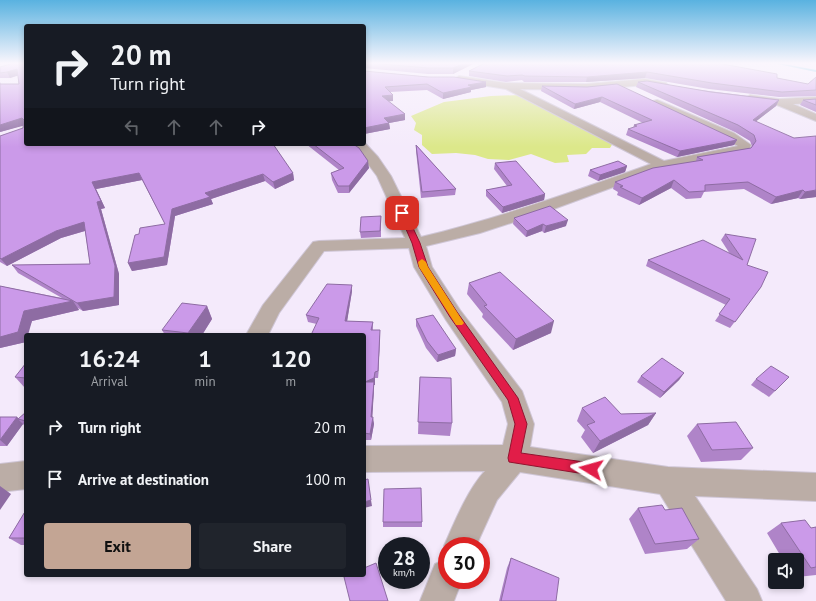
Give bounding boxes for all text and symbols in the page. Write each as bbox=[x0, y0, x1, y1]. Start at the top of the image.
text: 20 m bbox=[110, 36, 171, 73]
icon: right bbox=[44, 40, 96, 92]
text: Turn right bbox=[110, 72, 185, 95]
icon: left bbox=[121, 116, 143, 138]
icon: ahead bbox=[163, 116, 185, 138]
icon: ahead bbox=[205, 116, 227, 138]
icon: right bbox=[247, 116, 269, 138]
pin bbox=[385, 196, 419, 230]
icon: arrive bbox=[391, 202, 413, 224]
text: 16:24 bbox=[79, 343, 140, 374]
text: 1 bbox=[198, 343, 212, 374]
text: 120 bbox=[270, 343, 311, 374]
text: Arrival bbox=[91, 373, 127, 390]
text: min bbox=[194, 373, 216, 390]
text: m bbox=[286, 373, 296, 390]
icon: right bbox=[44, 416, 66, 438]
text: Turn right bbox=[78, 418, 141, 437]
text: 20 m bbox=[313, 418, 346, 437]
position arrow bbox=[570, 448, 612, 490]
icon: arrive bbox=[44, 468, 66, 490]
text: Arrive at destination bbox=[78, 470, 209, 489]
text: 100 m bbox=[305, 470, 346, 489]
button: Exit bbox=[44, 523, 191, 569]
button: Share bbox=[199, 523, 346, 569]
speed limit sign: 30 bbox=[438, 537, 490, 589]
text: 28 bbox=[393, 545, 415, 571]
map controls bbox=[768, 553, 804, 589]
button: sound bbox=[768, 553, 804, 589]
text: km/h bbox=[393, 566, 415, 579]

